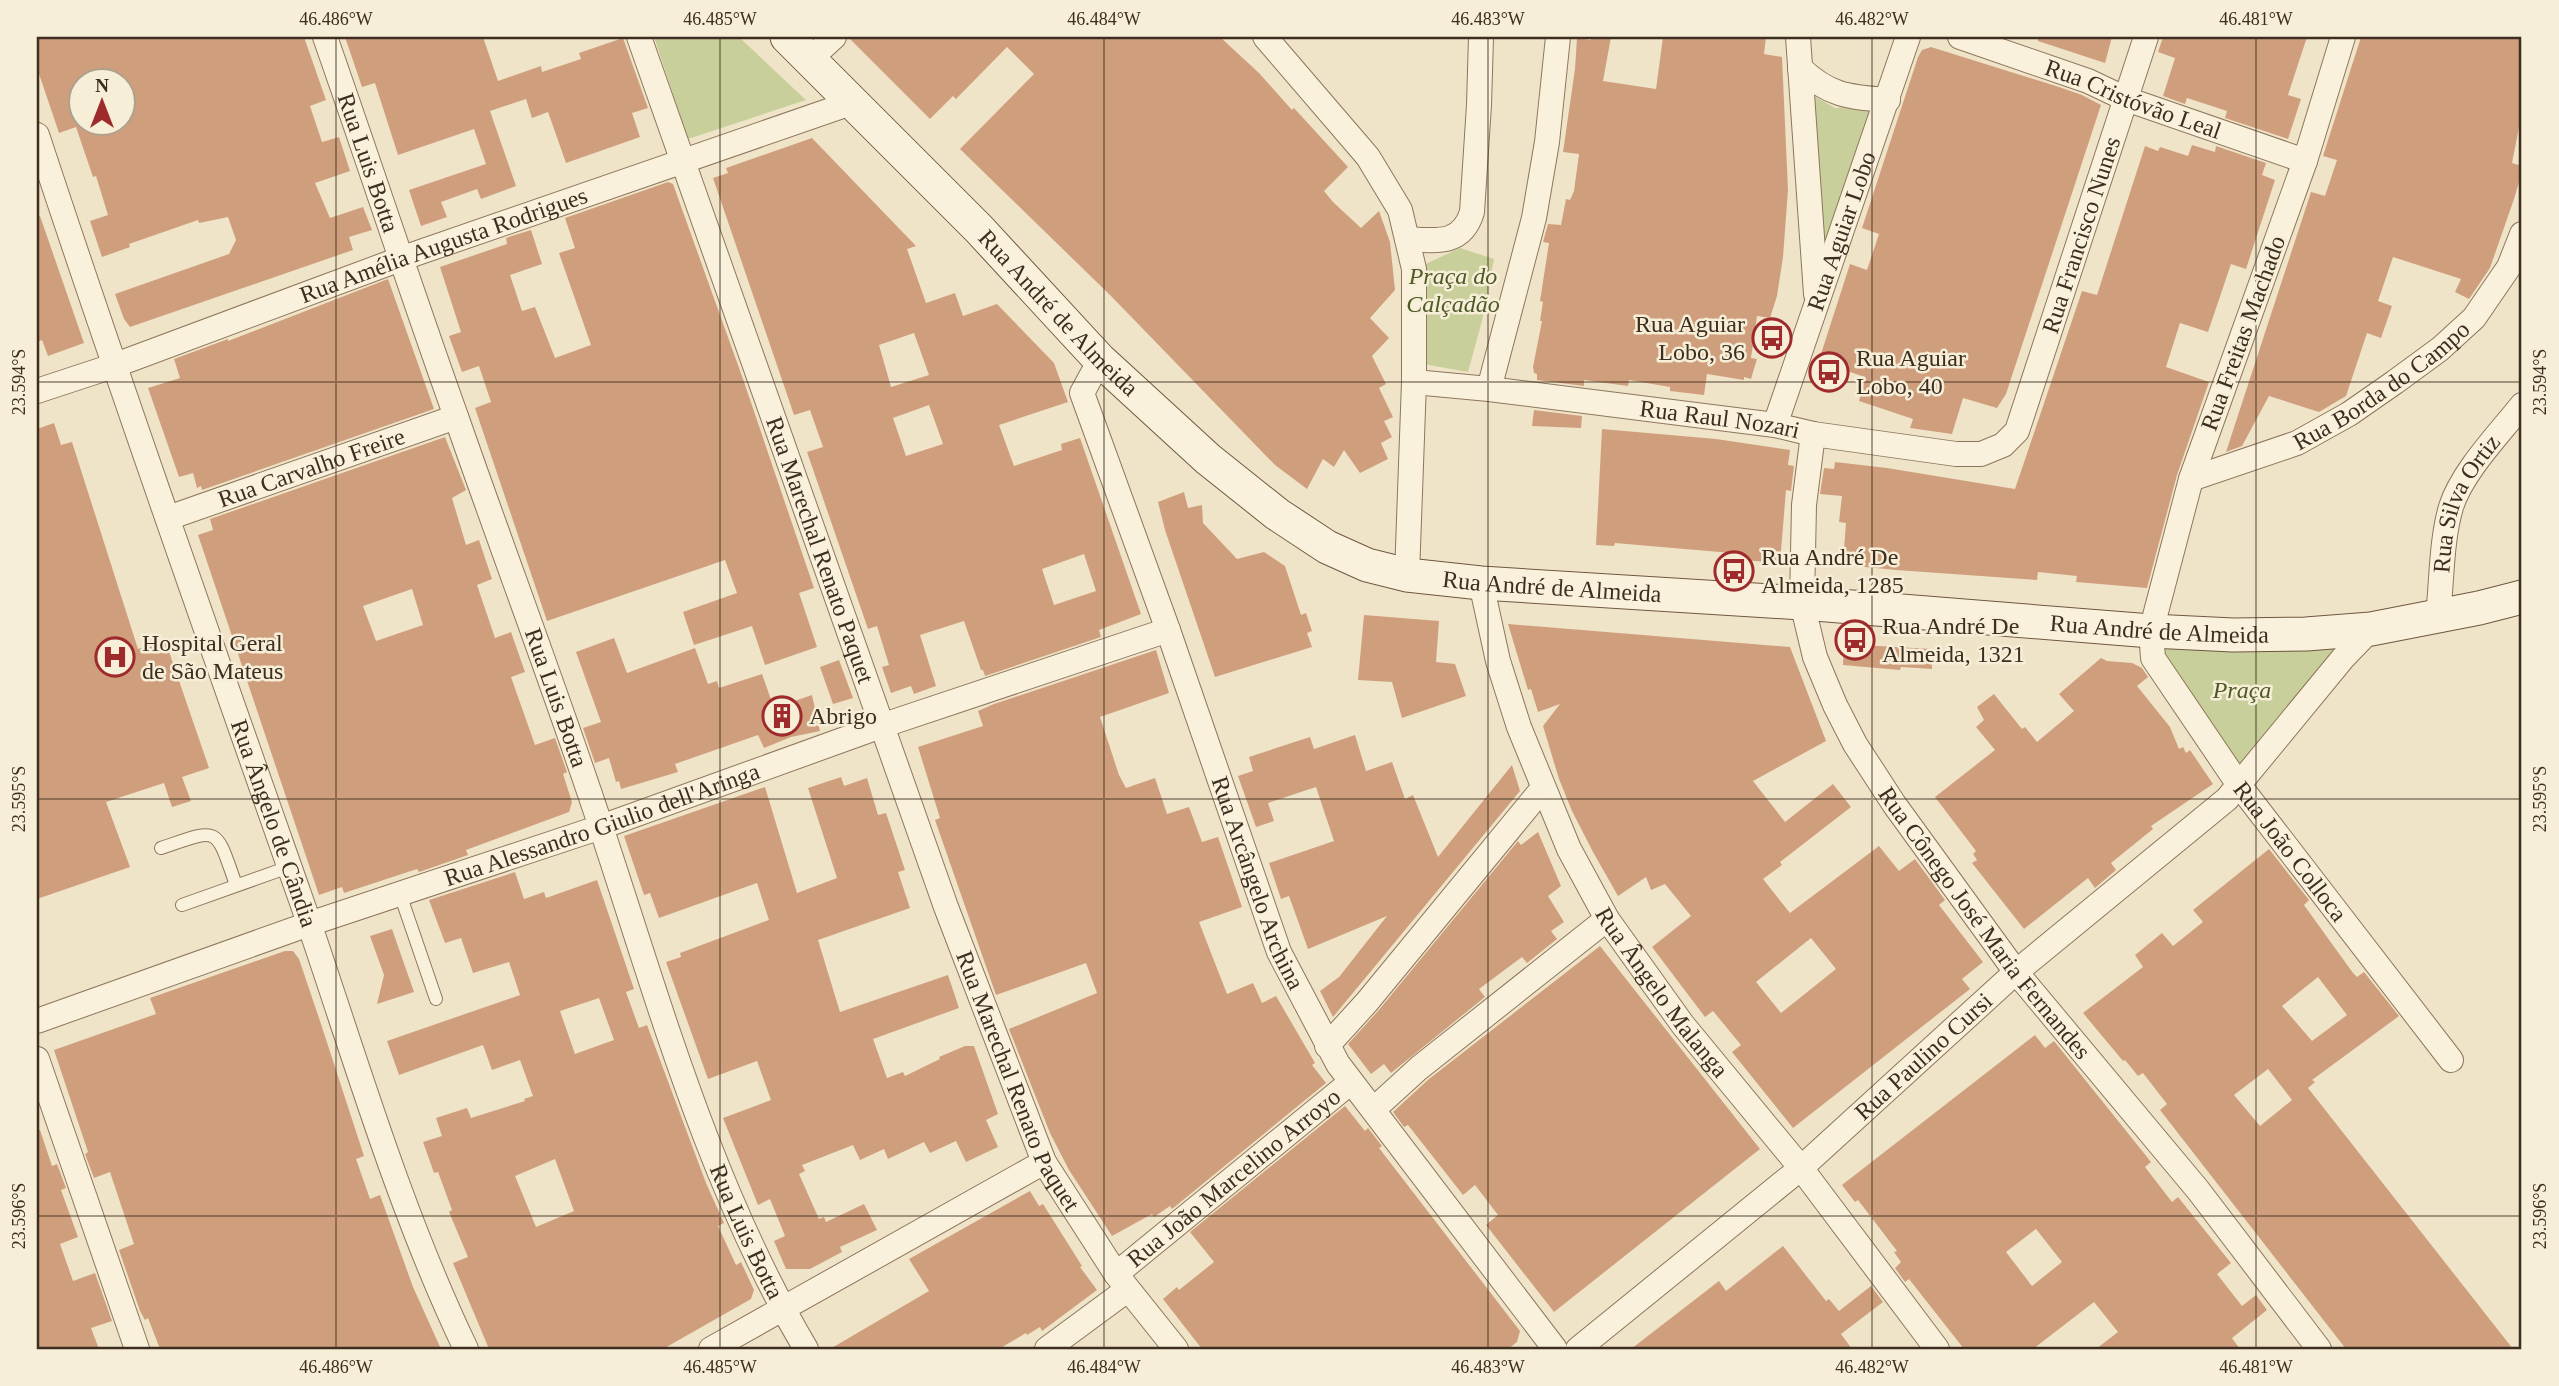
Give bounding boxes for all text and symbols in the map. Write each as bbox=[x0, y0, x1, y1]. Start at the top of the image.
text: 46.486°W bbox=[299, 9, 373, 29]
text: 46.485°W bbox=[683, 9, 757, 29]
text: 46.484°W bbox=[1067, 9, 1141, 29]
text: 46.483°W bbox=[1451, 9, 1525, 29]
text: 46.482°W bbox=[1835, 9, 1909, 29]
text: 46.481°W bbox=[2219, 9, 2293, 29]
street label: Rua Cristóvão Leal bbox=[2042, 54, 2225, 144]
north arrow bbox=[66, 66, 136, 136]
text: N bbox=[95, 75, 109, 96]
street label: Rua Luis Botta bbox=[333, 90, 404, 236]
street label: Rua Francisco Nunes bbox=[2037, 133, 2126, 336]
street label: Rua Aguiar Lobo bbox=[1802, 148, 1881, 314]
street label: Rua Amélia Augusta Rodrigues bbox=[296, 182, 591, 308]
street label: Rua André de Almeida bbox=[973, 224, 1144, 401]
street label: Rua Freitas Machado bbox=[2196, 232, 2290, 434]
park label: Praça do Calçadão bbox=[1406, 263, 1500, 317]
place label: Rua Aguiar Lobo, 36 bbox=[1635, 311, 1745, 365]
street label: Rua Borda do Campo bbox=[2289, 316, 2475, 455]
bus stop icon: Rua Aguiar Lobo, 36 bbox=[1751, 317, 1793, 359]
place label: Rua Aguiar Lobo, 40 bbox=[1856, 345, 1966, 399]
text: 23.594°S bbox=[9, 349, 29, 415]
text: 23.594°S bbox=[2530, 349, 2550, 415]
bus stop icon: Rua Aguiar Lobo, 40 bbox=[1808, 351, 1850, 393]
street label: Rua Raul Nozari bbox=[1638, 395, 1803, 444]
street label: Rua Marechal Renato Paquet bbox=[761, 413, 879, 687]
street label: Rua Carvalho Freire bbox=[215, 423, 408, 512]
street label: Rua Silva Ortiz bbox=[2428, 429, 2505, 574]
place label: Rua André De Almeida, 1285 bbox=[1761, 544, 1904, 598]
bus stop icon: Rua André De Almeida, 1285 bbox=[1713, 550, 1755, 592]
street label: Rua André de Almeida bbox=[1441, 566, 1662, 607]
street label: Rua André de Almeida bbox=[2049, 610, 2269, 648]
place label: Rua André De Almeida, 1321 bbox=[1882, 613, 2025, 667]
bus stop icon: Rua André De Almeida, 1321 bbox=[1834, 619, 1876, 661]
street label: Rua Luis Botta bbox=[520, 625, 593, 771]
place label: Hospital Geral de São Mateus bbox=[142, 630, 283, 684]
hospital icon: Hospital Geral de São Mateus bbox=[94, 636, 136, 678]
park label: Praça bbox=[2212, 677, 2271, 703]
building icon: Abrigo bbox=[761, 695, 803, 737]
place label: Abrigo bbox=[809, 703, 877, 729]
street label: Rua Ângelo de Cândia bbox=[226, 716, 322, 931]
street label: Rua Alessandro Giulio dell'Aringa bbox=[441, 758, 763, 891]
text: 23.595°S bbox=[9, 766, 29, 832]
text: 23.595°S bbox=[2530, 766, 2550, 832]
street label: Rua Arcângelo Archina bbox=[1206, 773, 1309, 994]
street label: Rua João Colloca bbox=[2228, 776, 2352, 927]
street label: Rua Cônego José Maria Fernandes bbox=[1873, 782, 2096, 1064]
street label: Rua Ângelo Malanga bbox=[1590, 903, 1734, 1083]
street label: Rua Marechal Renato Paquet bbox=[951, 947, 1085, 1216]
street label: Rua Paulino Cursi bbox=[1850, 987, 1998, 1125]
street label: Rua João Marcelino Arroyo bbox=[1122, 1083, 1345, 1272]
street label: Rua Luis Botta bbox=[705, 1160, 789, 1304]
text: 23.596°S bbox=[9, 1183, 29, 1249]
text: 23.596°S bbox=[2530, 1183, 2550, 1249]
text: 46.486°W bbox=[299, 1357, 373, 1377]
text: 46.485°W bbox=[683, 1357, 757, 1377]
text: 46.484°W bbox=[1067, 1357, 1141, 1377]
text: 46.483°W bbox=[1451, 1357, 1525, 1377]
text: 46.482°W bbox=[1835, 1357, 1909, 1377]
text: 46.481°W bbox=[2219, 1357, 2293, 1377]

